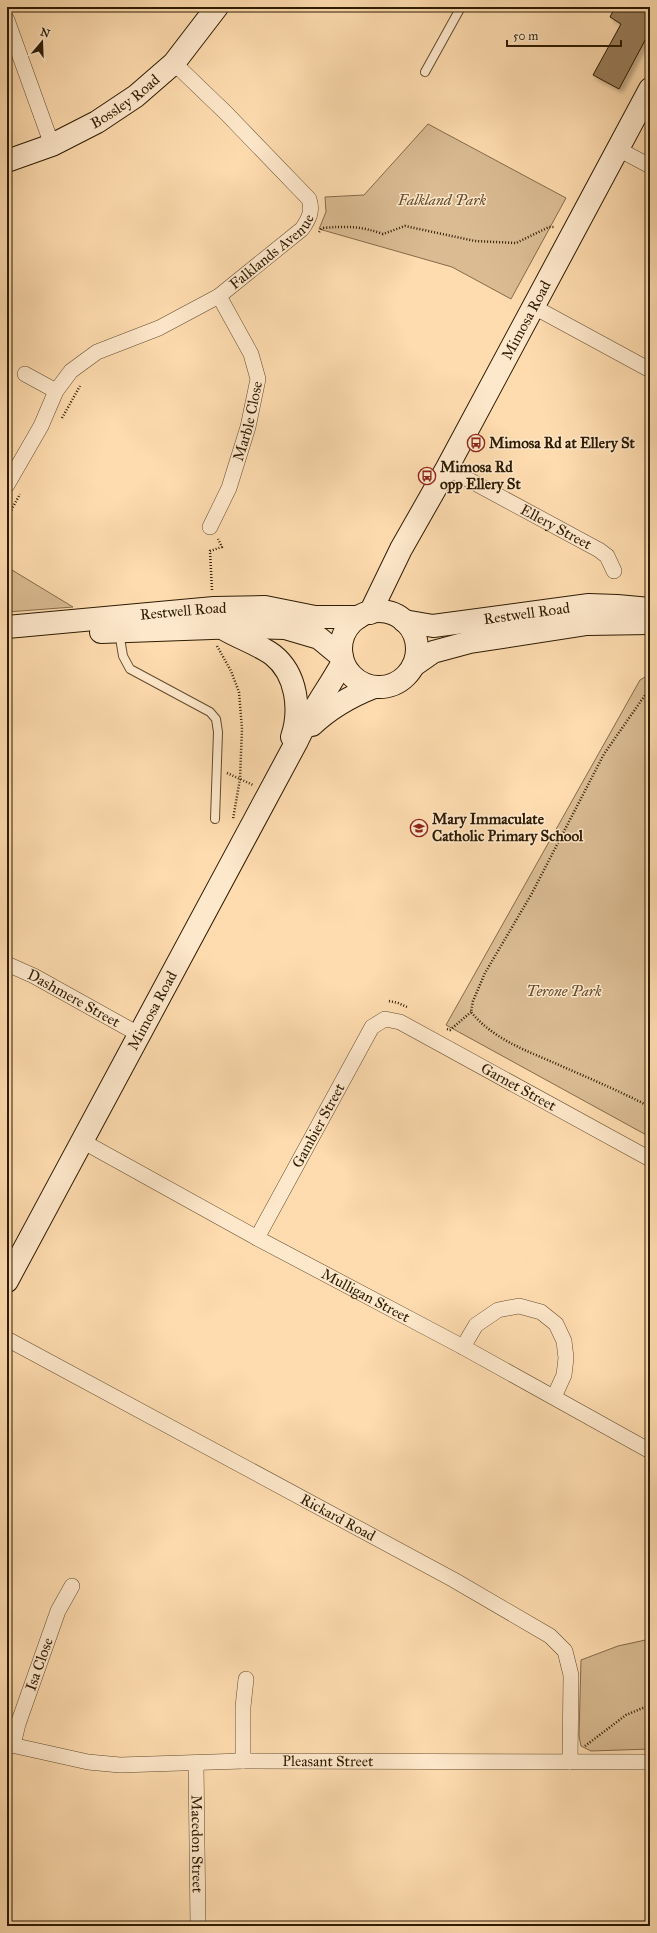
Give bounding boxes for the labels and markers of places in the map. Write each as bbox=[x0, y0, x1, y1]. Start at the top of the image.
bus stop icon: Mimosa Rd at Ellery St bbox=[466, 433, 486, 453]
place label: Mimosa Rd at Ellery St bbox=[489, 434, 636, 453]
place label: Mimosa Rd opp Ellery St bbox=[440, 458, 521, 494]
bus stop icon: Mimosa Rd opp Ellery St bbox=[417, 466, 437, 486]
place label: Mary Immaculate Catholic Primary School bbox=[432, 810, 584, 846]
school or university icon: Mary Immaculate Catholic Primary School bbox=[409, 818, 429, 838]

